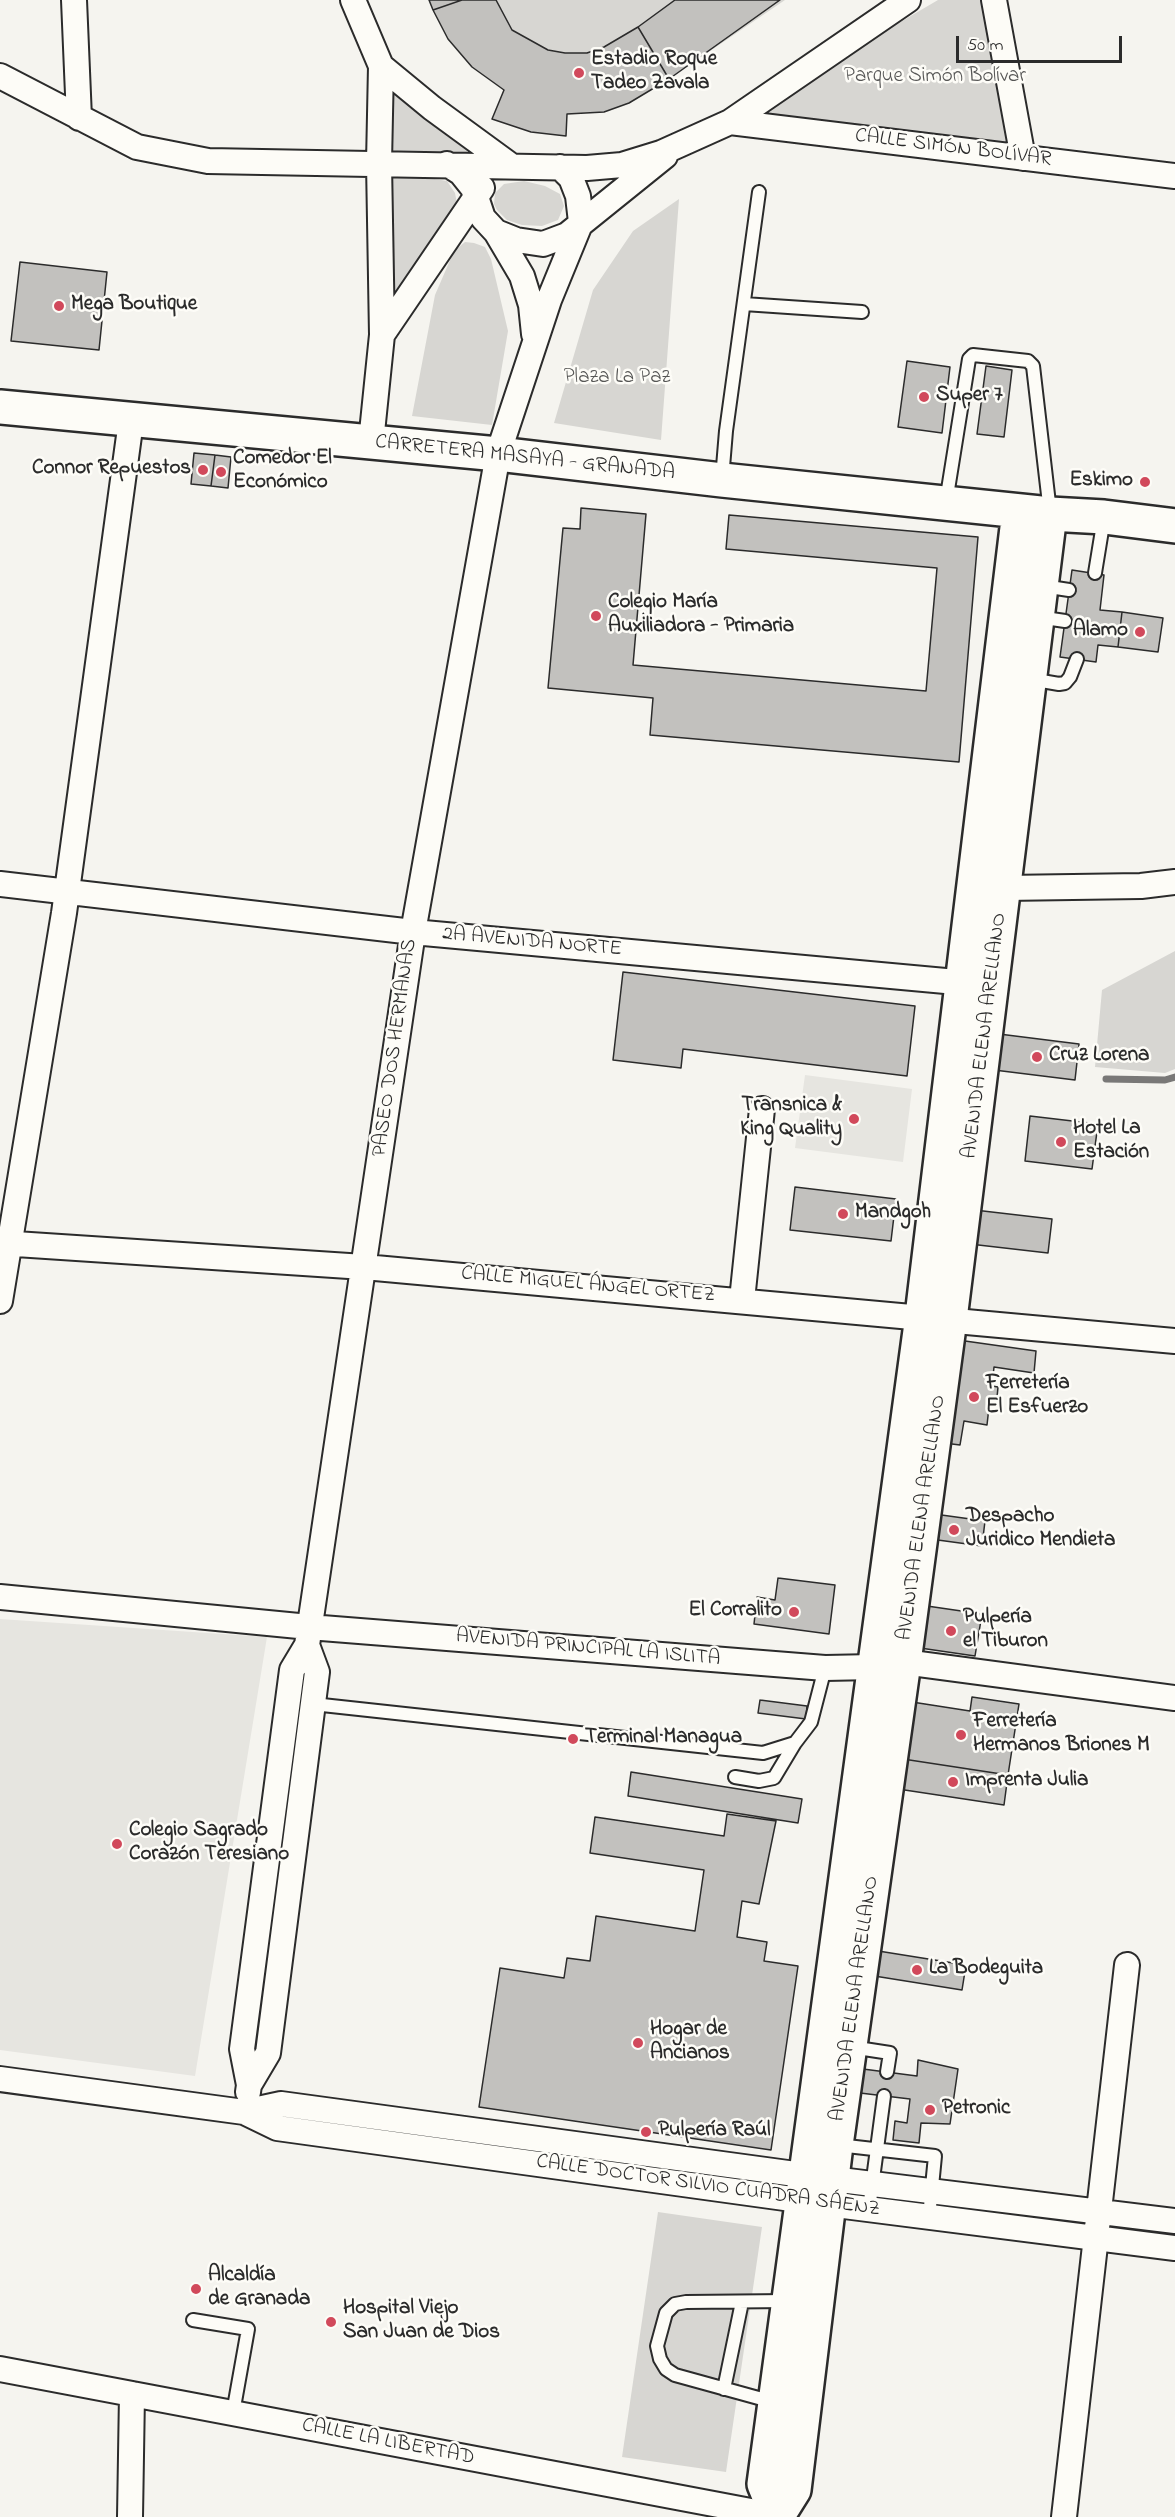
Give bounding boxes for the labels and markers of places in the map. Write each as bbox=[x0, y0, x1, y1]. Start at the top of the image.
place label: Estadio Roque Tadeo Zavala bbox=[591, 48, 717, 98]
marker: Estadio Roque Tadeo Zavala bbox=[572, 66, 586, 80]
place label: Mega Boutique bbox=[71, 293, 197, 319]
marker: Mega Boutique bbox=[52, 299, 66, 313]
place label: Super 7 bbox=[936, 384, 1003, 410]
marker: Super 7 bbox=[917, 390, 931, 404]
place label: Comedor El Económico bbox=[233, 447, 332, 497]
place label: Connor Repuestos bbox=[32, 457, 191, 483]
marker: Connor Repuestos bbox=[196, 463, 210, 477]
marker: Comedor El Económico bbox=[214, 465, 228, 479]
place label: Eskimo bbox=[1069, 469, 1133, 495]
marker: Eskimo bbox=[1138, 475, 1152, 489]
place label: Colegio María Auxiliadora - Primaria bbox=[608, 591, 794, 641]
marker: Colegio María Auxiliadora - Primaria bbox=[589, 609, 603, 623]
place label: Alamo bbox=[1073, 619, 1128, 645]
marker: Alamo bbox=[1133, 625, 1147, 639]
place label: Cruz Lorena bbox=[1049, 1044, 1149, 1070]
marker: Cruz Lorena bbox=[1030, 1050, 1044, 1064]
place label: Transnica & King Quality bbox=[740, 1094, 842, 1144]
marker: Transnica & King Quality bbox=[847, 1112, 861, 1126]
place label: Hotel La Estación bbox=[1073, 1117, 1149, 1167]
marker: Hotel La Estación bbox=[1054, 1135, 1068, 1149]
place label: Mandgoh bbox=[855, 1201, 931, 1227]
marker: Mandgoh bbox=[836, 1207, 850, 1221]
place label: Ferretería El Esfuerzo bbox=[986, 1372, 1088, 1422]
marker: Ferretería El Esfuerzo bbox=[967, 1390, 981, 1404]
place label: Despacho Juridico Mendieta bbox=[966, 1505, 1115, 1555]
marker: Despacho Juridico Mendieta bbox=[947, 1523, 961, 1537]
place label: El Corralito bbox=[688, 1599, 782, 1625]
marker: El Corralito bbox=[787, 1605, 801, 1619]
place label: Pulpería el Tiburon bbox=[963, 1606, 1048, 1656]
marker: Pulpería el Tiburon bbox=[944, 1624, 958, 1638]
place label: Ferretería Hermanos Briones M bbox=[973, 1710, 1150, 1760]
place label: Terminal Managua bbox=[585, 1726, 742, 1752]
marker: Ferretería Hermanos Briones M bbox=[954, 1728, 968, 1742]
marker: Terminal Managua bbox=[566, 1732, 580, 1746]
place label: Imprenta Julia bbox=[965, 1769, 1088, 1795]
marker: Imprenta Julia bbox=[946, 1775, 960, 1789]
place label: Colegio Sagrado Corazón Teresiano bbox=[129, 1819, 289, 1869]
marker: Colegio Sagrado Corazón Teresiano bbox=[110, 1837, 124, 1851]
place label: La Bodeguita bbox=[929, 1957, 1043, 1983]
marker: La Bodeguita bbox=[910, 1963, 924, 1977]
place label: Hogar de Ancianos bbox=[650, 2018, 730, 2068]
marker: Hogar de Ancianos bbox=[631, 2036, 645, 2050]
place label: Petronic bbox=[942, 2097, 1010, 2123]
marker: Petronic bbox=[923, 2103, 937, 2117]
place label: Pulpería Raúl bbox=[658, 2119, 771, 2145]
marker: Pulpería Raúl bbox=[639, 2125, 653, 2139]
place label: Alcaldía de Granada bbox=[208, 2264, 310, 2314]
marker: Alcaldía de Granada bbox=[189, 2282, 203, 2296]
place label: Hospital Viejo San Juan de Dios bbox=[343, 2297, 500, 2347]
marker: Hospital Viejo San Juan de Dios bbox=[324, 2315, 338, 2329]

